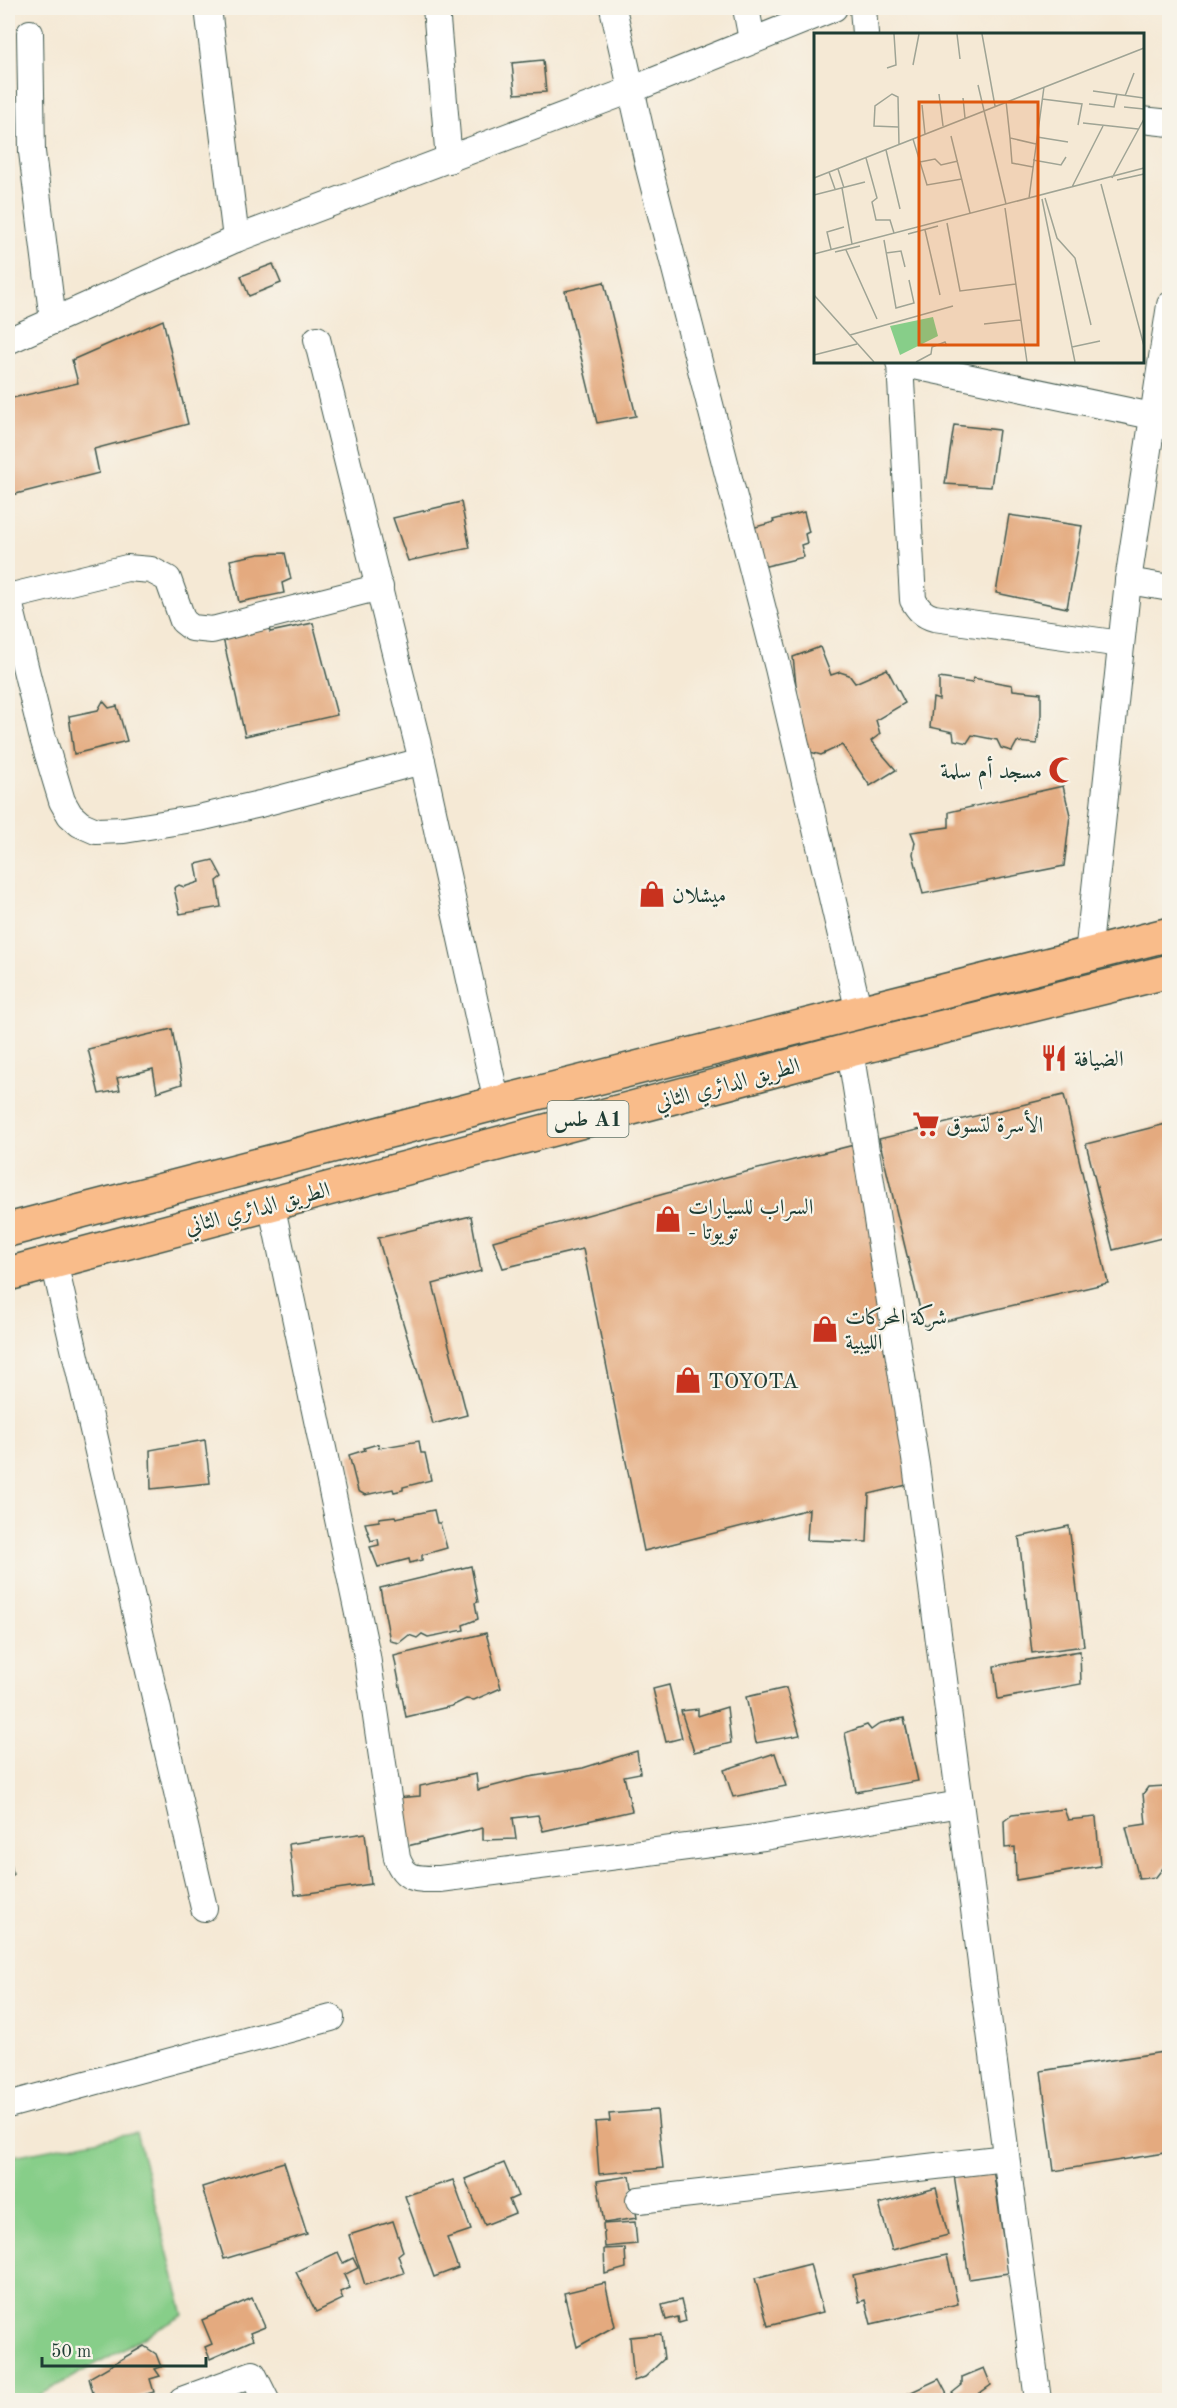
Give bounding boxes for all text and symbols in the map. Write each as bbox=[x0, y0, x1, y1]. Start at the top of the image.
inset map bbox=[814, 33, 1144, 363]
place label: مسجد أم سلمة bbox=[940, 755, 1042, 790]
mosque icon: مسجد أم سلمة bbox=[1047, 755, 1077, 785]
shop icon: ميشلان bbox=[637, 879, 667, 909]
place label: ميشلان bbox=[672, 885, 726, 908]
restaurant icon: الضيافة bbox=[1039, 1043, 1069, 1073]
place label: الضيافة bbox=[1074, 1049, 1124, 1071]
street label: الطريق الدائري الثاني bbox=[653, 1055, 804, 1121]
road number: طس A1 bbox=[548, 1101, 628, 1137]
supermarket icon: الأسرة لتسوق bbox=[911, 1109, 941, 1139]
place label: الأسرة لتسوق bbox=[946, 1109, 1043, 1139]
street label: الطريق الدائري الثاني bbox=[183, 1179, 334, 1245]
place label: السراب للسيارات - تويوتا bbox=[688, 1197, 814, 1245]
shop icon: السراب للسيارات - تويوتا bbox=[653, 1204, 683, 1234]
place label: شركة المحركات الليبية bbox=[845, 1303, 947, 1355]
shop icon: شركة المحركات الليبية bbox=[810, 1314, 840, 1344]
shop icon: TOYOTA bbox=[673, 1365, 703, 1395]
place label: TOYOTA bbox=[708, 1371, 799, 1393]
scale bar bbox=[42, 2330, 206, 2368]
text: 50 m bbox=[51, 2343, 91, 2361]

